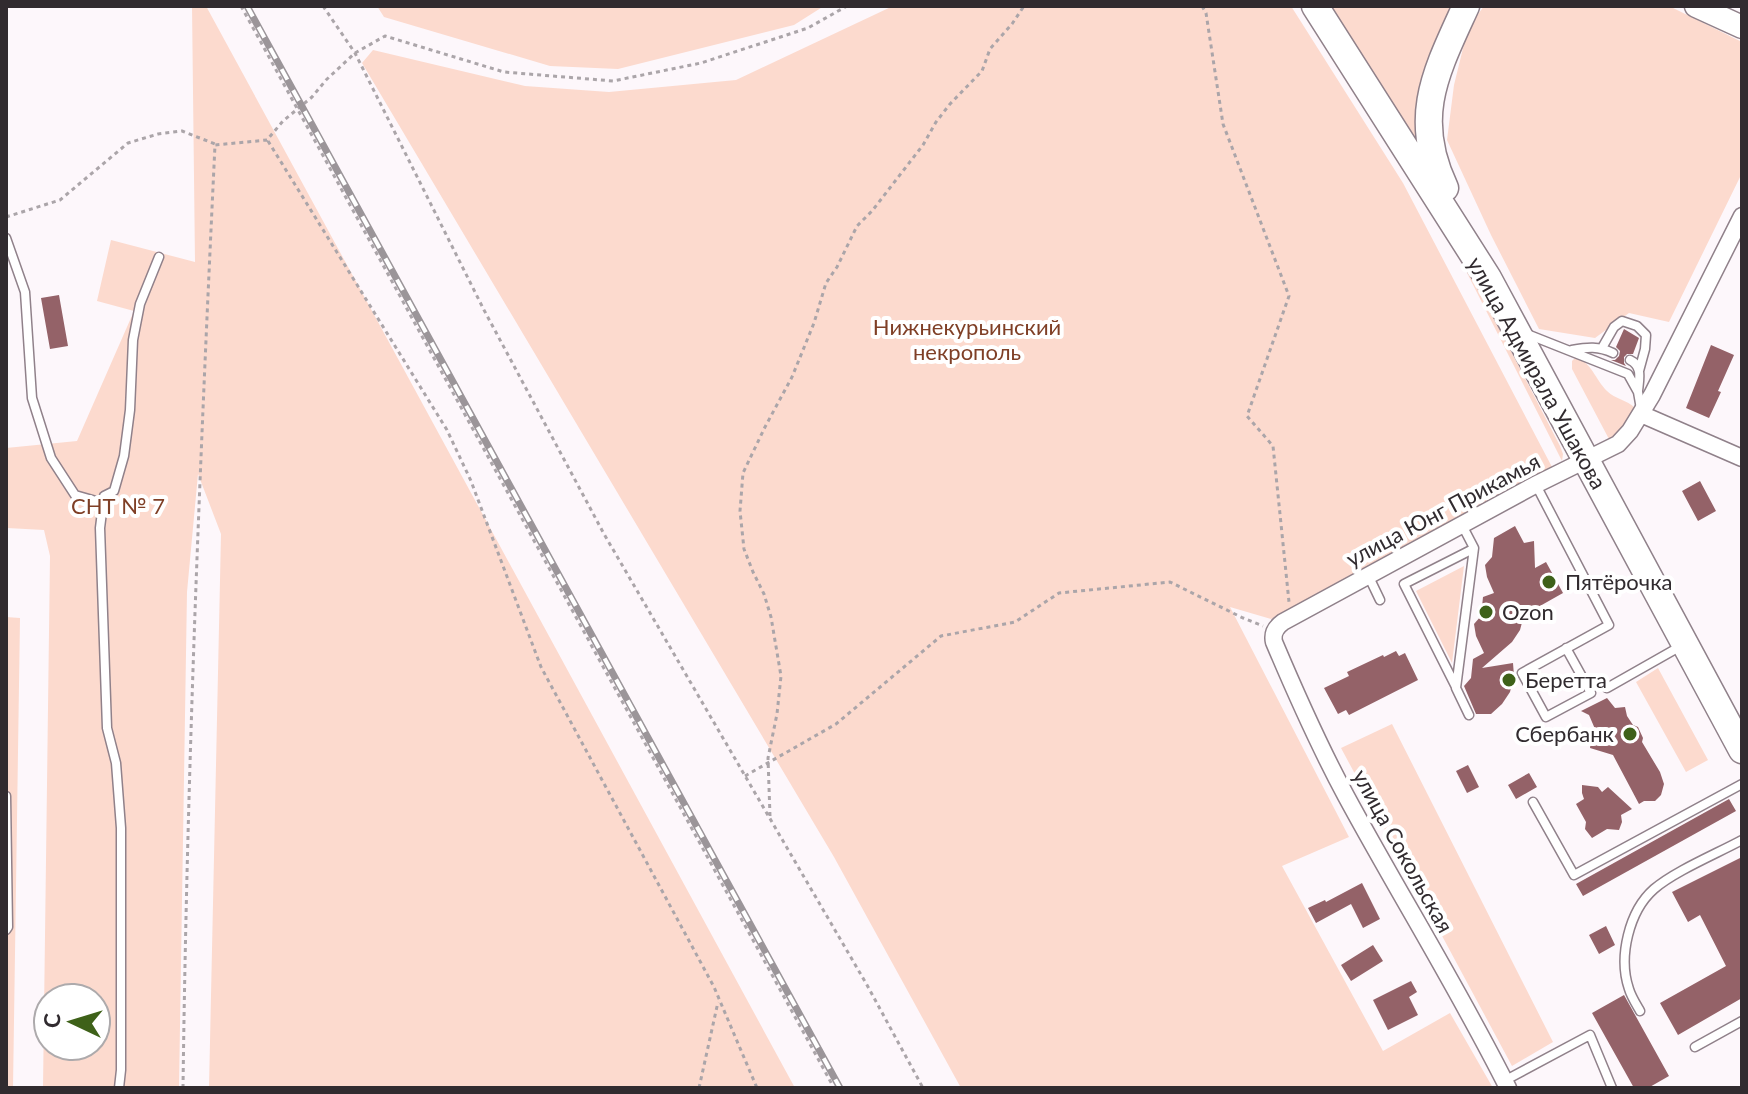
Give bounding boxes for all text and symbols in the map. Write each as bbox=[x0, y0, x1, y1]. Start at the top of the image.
street label: улица Адмирала Ушакова bbox=[1462, 252, 1613, 494]
park label: Нижнекурьинский некрополь bbox=[873, 313, 1061, 365]
street label: улица Юнг Прикамья bbox=[1341, 447, 1544, 572]
park label: СНТ № 7 bbox=[71, 492, 165, 519]
place label: Пятёрочка bbox=[1565, 568, 1672, 595]
marker: Пятёрочка bbox=[1540, 573, 1558, 591]
place label: Ozon bbox=[1502, 598, 1554, 625]
marker: Ozon bbox=[1477, 603, 1495, 621]
place label: Беретта bbox=[1525, 666, 1607, 693]
marker: Беретта bbox=[1500, 671, 1518, 689]
place label: Сбербанк bbox=[1515, 720, 1615, 747]
marker: Сбербанк bbox=[1621, 725, 1639, 743]
street label: улица Сокольская bbox=[1347, 764, 1460, 937]
north arrow bbox=[32, 982, 112, 1062]
text: С bbox=[38, 1012, 66, 1029]

